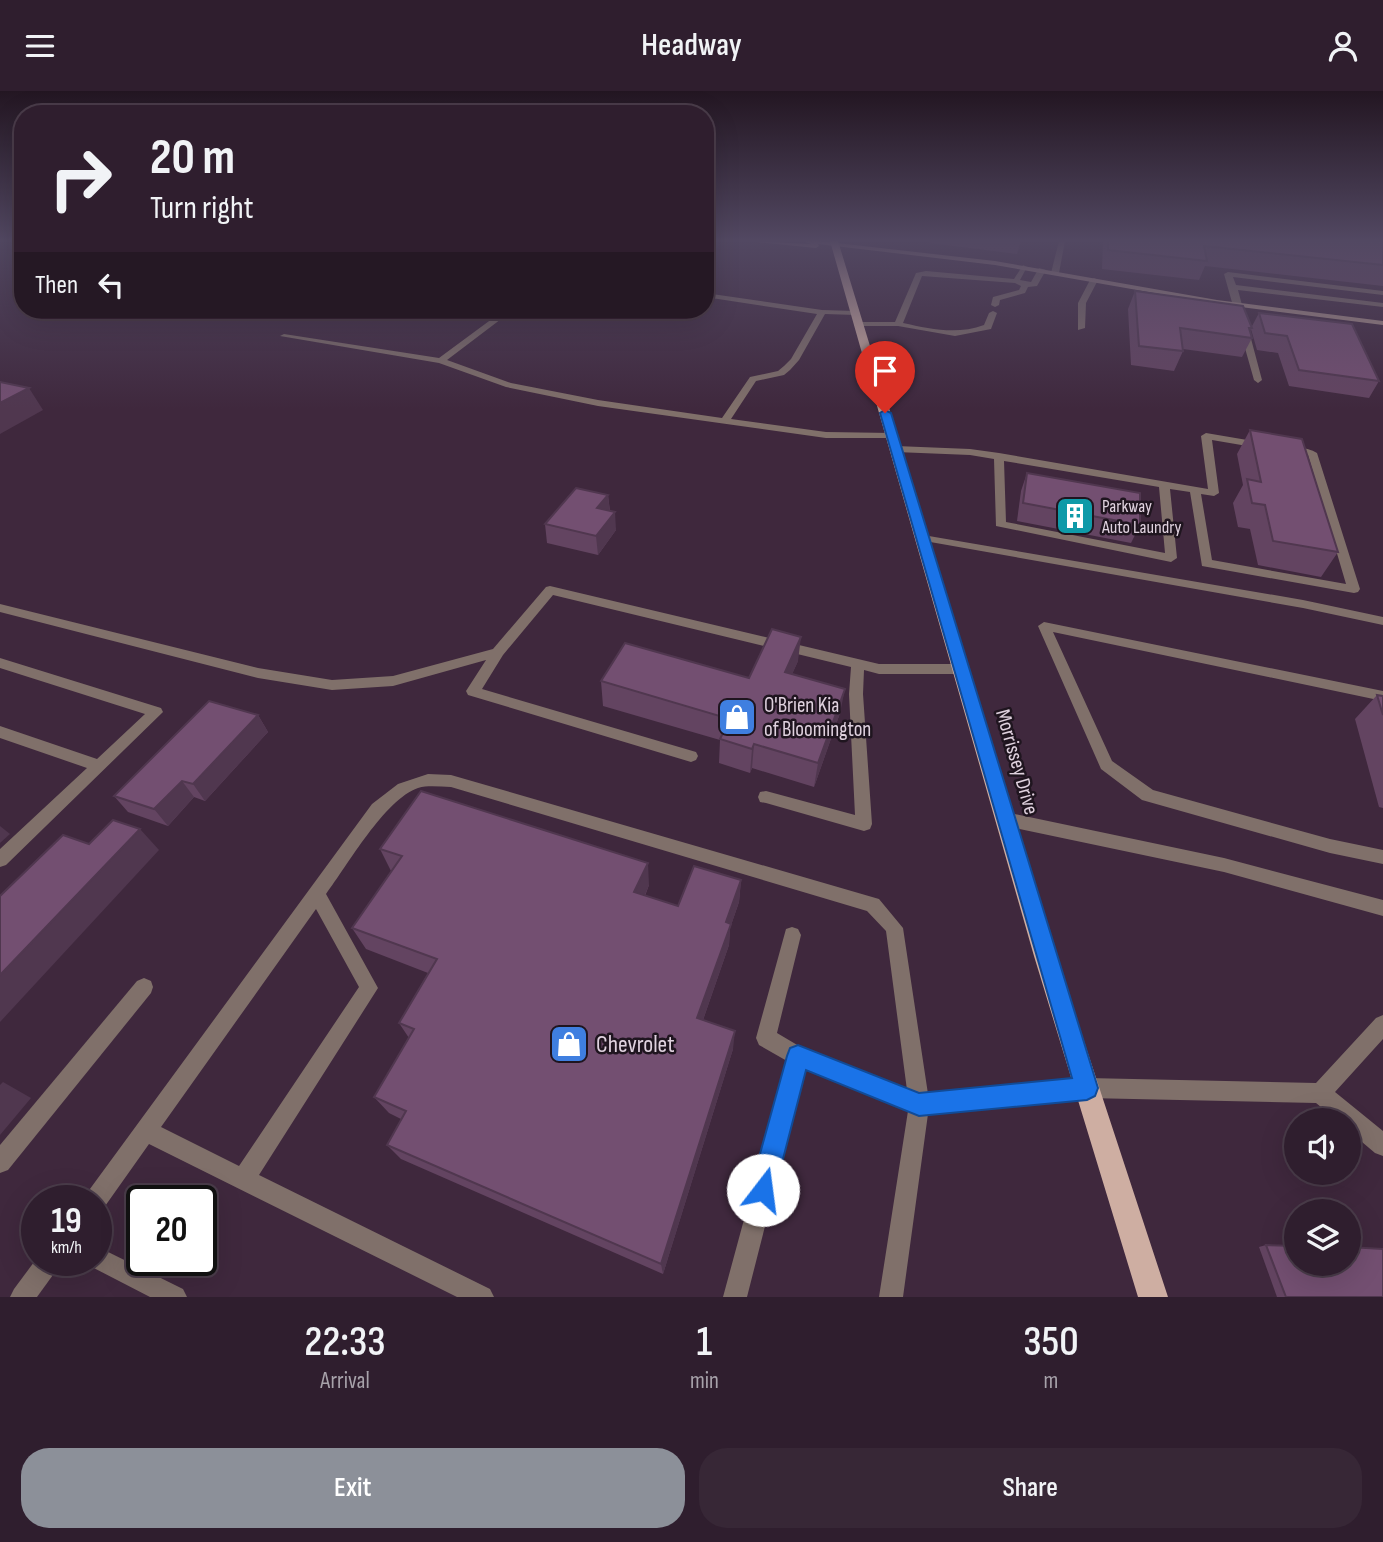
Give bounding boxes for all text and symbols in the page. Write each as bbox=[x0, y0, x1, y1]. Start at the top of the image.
text: Headway bbox=[641, 26, 742, 65]
icon: menu bbox=[21, 27, 59, 65]
icon: person bbox=[1324, 27, 1362, 65]
text: 20 m bbox=[150, 129, 235, 188]
icon: right bbox=[35, 133, 126, 224]
text: Turn right bbox=[150, 189, 254, 228]
icon: left bbox=[92, 266, 130, 304]
text: Then bbox=[35, 270, 78, 301]
pin bbox=[855, 341, 915, 413]
icon: arrive bbox=[866, 352, 904, 390]
building icon: Parkway Auto Laundry bbox=[1054, 495, 1096, 537]
place label: Parkway Auto Laundry bbox=[1101, 496, 1182, 538]
place label: O'Brien Kia of Bloomington bbox=[764, 693, 871, 742]
shop icon: O'Brien Kia of Bloomington bbox=[716, 696, 758, 738]
street label: Morrissey Drive bbox=[990, 706, 1044, 818]
shop icon: Chevrolet bbox=[548, 1023, 590, 1065]
place label: Chevrolet bbox=[596, 1030, 675, 1059]
map controls bbox=[1284, 1108, 1361, 1276]
button: sound bbox=[1284, 1108, 1361, 1185]
position arrow bbox=[726, 1153, 800, 1227]
speed limit sign: 20 bbox=[126, 1185, 217, 1276]
button: layers bbox=[1284, 1199, 1361, 1276]
text: 19 bbox=[51, 1200, 82, 1243]
text: km/h bbox=[51, 1237, 82, 1258]
text: 22:33 bbox=[304, 1317, 386, 1368]
text: 1 bbox=[697, 1317, 712, 1368]
text: 350 bbox=[1023, 1317, 1079, 1368]
text: Arrival bbox=[320, 1367, 370, 1395]
text: min bbox=[690, 1367, 719, 1395]
text: m bbox=[1044, 1367, 1058, 1395]
button: Exit bbox=[21, 1448, 685, 1528]
button: Share bbox=[699, 1448, 1362, 1528]

